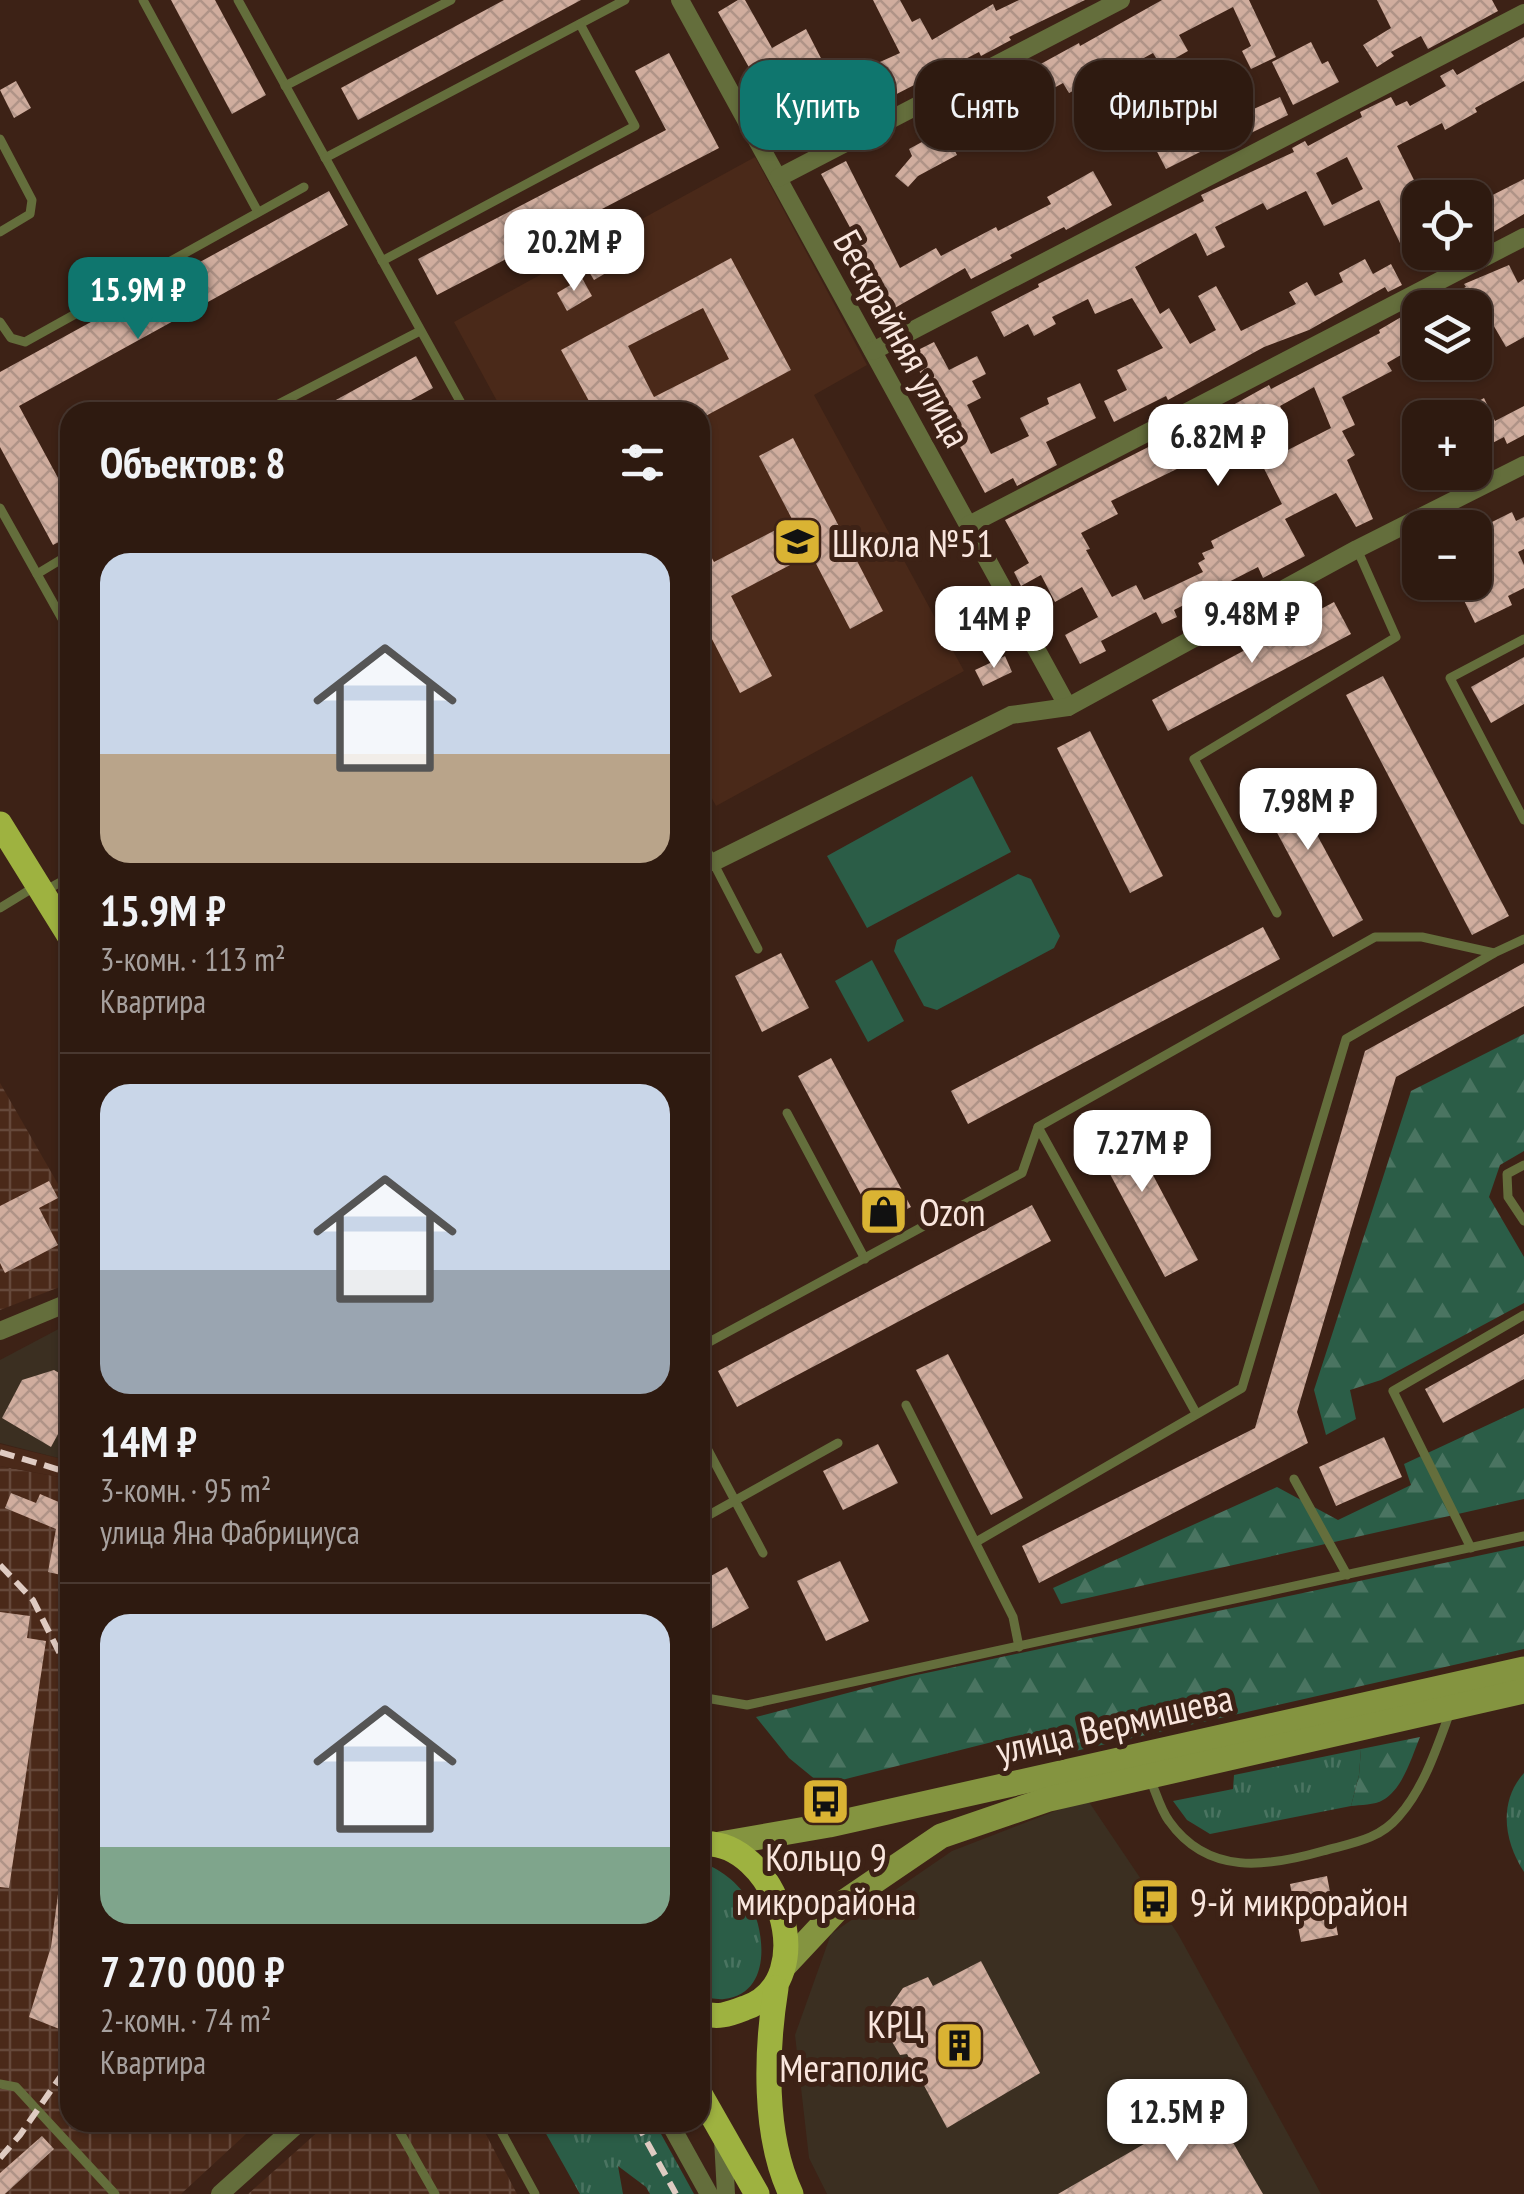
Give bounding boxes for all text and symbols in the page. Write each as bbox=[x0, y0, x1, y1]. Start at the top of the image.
chip: Купить bbox=[740, 60, 895, 150]
chip: Снять bbox=[915, 60, 1054, 150]
chip: Фильтры bbox=[1074, 60, 1253, 150]
map controls bbox=[1402, 180, 1492, 600]
button: locate bbox=[1402, 180, 1492, 270]
pin: 20.2M ₽ bbox=[482, 209, 666, 294]
text: 20.2M ₽ bbox=[526, 220, 622, 262]
street label: Бескрайняя улица bbox=[823, 221, 983, 455]
pin: 15.9M ₽ bbox=[46, 257, 230, 342]
text: 15.9M ₽ bbox=[90, 268, 186, 310]
button: layers bbox=[1402, 290, 1492, 380]
button: + bbox=[1402, 400, 1492, 490]
pin: 6.82M ₽ bbox=[1126, 404, 1310, 489]
text: 6.82M ₽ bbox=[1170, 415, 1266, 457]
text: Объектов: 8 bbox=[100, 435, 286, 490]
icon: filters bbox=[615, 435, 670, 490]
button: − bbox=[1402, 510, 1492, 600]
school or university icon: Школа №51 bbox=[771, 516, 823, 568]
place label: Школа №51 bbox=[832, 518, 994, 567]
pin: 9.48M ₽ bbox=[1160, 581, 1344, 666]
pin: 14M ₽ bbox=[924, 586, 1064, 671]
text: 9.48M ₽ bbox=[1204, 592, 1300, 634]
text: 14M ₽ bbox=[957, 597, 1031, 639]
icon: home bbox=[295, 618, 475, 798]
pin: 7.98M ₽ bbox=[1216, 768, 1400, 853]
text: 7.98M ₽ bbox=[1262, 779, 1354, 821]
text: 15.9M ₽ bbox=[100, 883, 226, 938]
text: 3-комн. · 113 m² bbox=[100, 938, 286, 980]
text: Квартира bbox=[100, 980, 206, 1022]
pin: 7.27M ₽ bbox=[1050, 1110, 1234, 1195]
text: 7.27M ₽ bbox=[1096, 1121, 1188, 1163]
icon: home bbox=[295, 1149, 475, 1329]
shop icon: Ozon bbox=[858, 1185, 910, 1237]
place label: Ozon bbox=[919, 1187, 986, 1236]
text: 14M ₽ bbox=[100, 1414, 197, 1469]
text: 3-комн. · 95 m² bbox=[100, 1469, 271, 1511]
text: улица Яна Фабрициуса bbox=[100, 1511, 360, 1553]
street label: улица Вермишева bbox=[991, 1672, 1237, 1774]
icon: home bbox=[295, 1679, 475, 1859]
bus stop icon: Кольцо 9 микрорайона bbox=[800, 1776, 852, 1828]
place label: Кольцо 9 микрорайона bbox=[736, 1832, 916, 1925]
bus stop icon: 9-й микрорайон bbox=[1129, 1875, 1181, 1927]
place label: 9-й микрорайон bbox=[1190, 1877, 1408, 1926]
text: 7 270 000 ₽ bbox=[100, 1944, 285, 1999]
text: 2-комн. · 74 m² bbox=[100, 1999, 271, 2041]
place label: КРЦ Мегаполис bbox=[779, 1999, 924, 2092]
building icon: КРЦ Мегаполис bbox=[933, 2019, 985, 2071]
text: Квартира bbox=[100, 2041, 206, 2083]
pin: 12.5M ₽ bbox=[1085, 2079, 1269, 2164]
text: 12.5M ₽ bbox=[1129, 2090, 1225, 2132]

